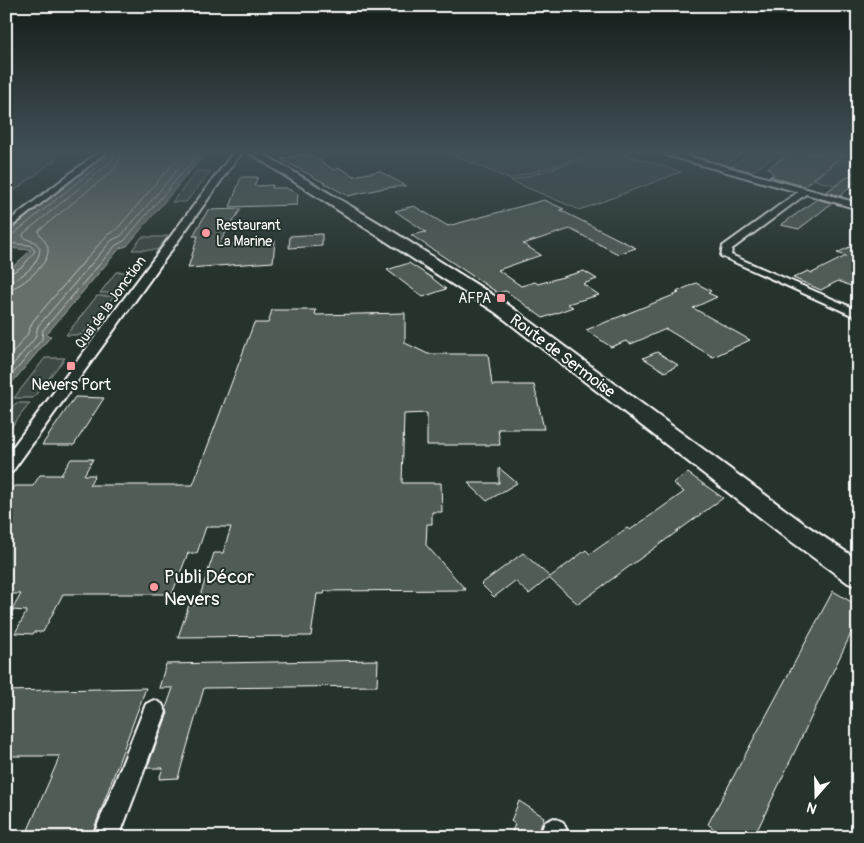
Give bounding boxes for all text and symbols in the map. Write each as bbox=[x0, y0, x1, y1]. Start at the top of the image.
place label: Restaurant La Marine bbox=[216, 217, 281, 250]
marker: Restaurant La Marine bbox=[200, 227, 212, 239]
street label: Quai de la Jonction bbox=[71, 253, 150, 352]
place label: AFPA bbox=[458, 290, 491, 307]
marker: AFPA bbox=[495, 292, 507, 304]
street label: Route de Sermoise bbox=[506, 310, 619, 402]
marker: Nevers Port bbox=[65, 360, 77, 372]
place label: Nevers Port bbox=[31, 375, 111, 395]
place label: Publi Décor Nevers bbox=[164, 565, 254, 611]
marker: Publi Décor Nevers bbox=[148, 581, 160, 593]
north arrow bbox=[792, 770, 842, 820]
text: N bbox=[804, 798, 819, 817]

